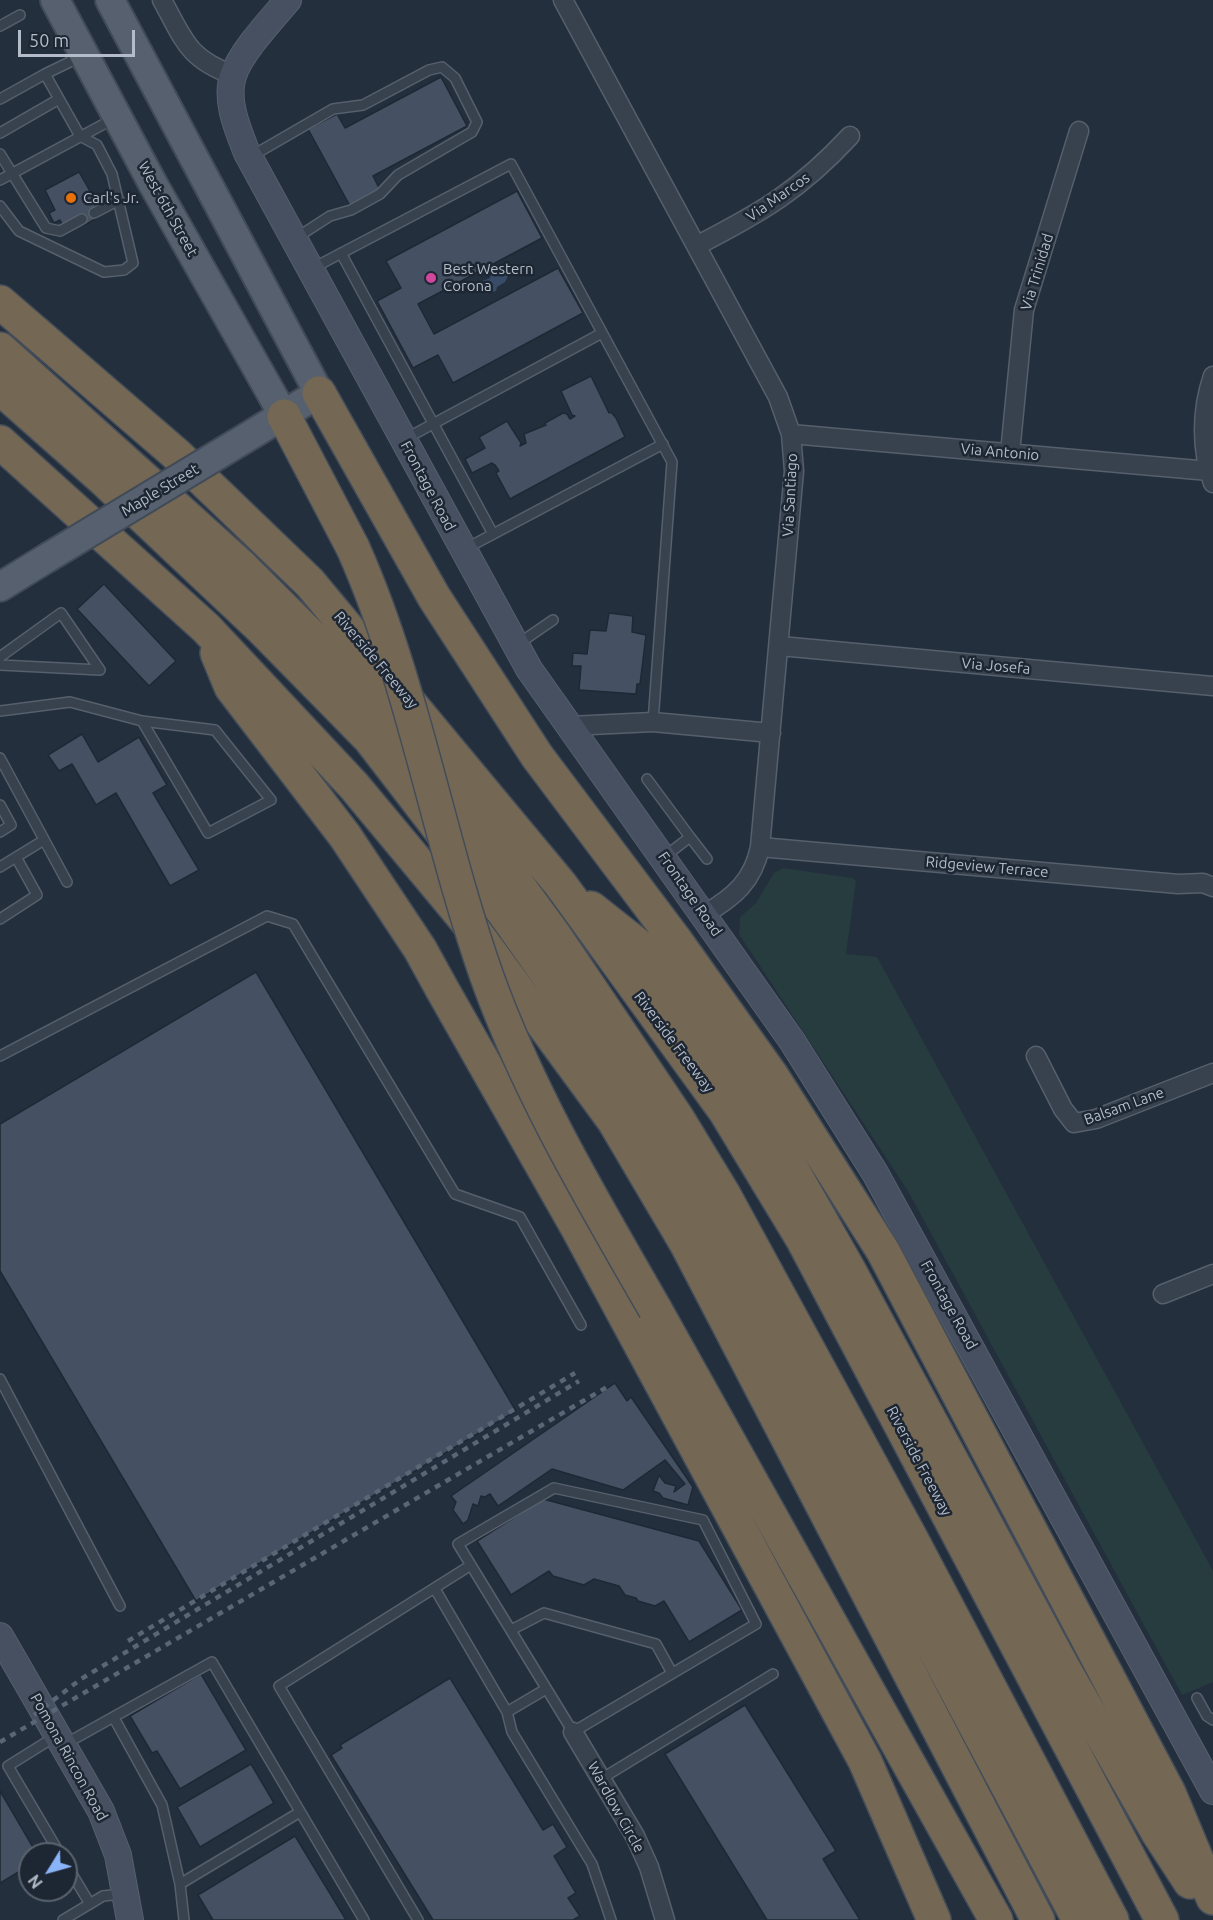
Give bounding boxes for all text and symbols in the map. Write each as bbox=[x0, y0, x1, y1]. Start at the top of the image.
scale bar bbox=[21, 18, 138, 56]
text: 50 m bbox=[29, 30, 69, 50]
street label: West 6th Street bbox=[134, 158, 202, 260]
street label: Via Marcos bbox=[743, 169, 813, 225]
place label: Carl's Jr. bbox=[83, 189, 139, 207]
marker: Carl's Jr. bbox=[64, 191, 78, 205]
street label: Via Trinidad bbox=[1017, 231, 1057, 313]
place label: Best Western Corona bbox=[443, 260, 533, 295]
marker: Best Western Corona bbox=[424, 271, 438, 285]
street label: Frontage Road bbox=[397, 438, 459, 534]
street label: Via Antonio bbox=[960, 440, 1040, 464]
street label: Via Santiago bbox=[779, 453, 801, 537]
street label: Maple Street bbox=[118, 460, 202, 520]
street label: Riverside Freeway bbox=[330, 608, 422, 712]
street label: Via Josefa bbox=[961, 654, 1031, 678]
street label: Frontage Road bbox=[654, 848, 726, 940]
street label: Ridgeview Terrace bbox=[925, 853, 1049, 881]
street label: Riverside Freeway bbox=[630, 988, 718, 1096]
street label: Balsam Lane bbox=[1081, 1083, 1167, 1129]
street label: Frontage Road bbox=[917, 1257, 981, 1353]
street label: Riverside Freeway bbox=[883, 1403, 955, 1519]
street label: Pomona Rincon Road bbox=[26, 1690, 112, 1824]
street label: Wardlow Circle bbox=[584, 1758, 648, 1856]
north arrow bbox=[18, 1842, 78, 1902]
text: N bbox=[24, 1871, 46, 1892]

